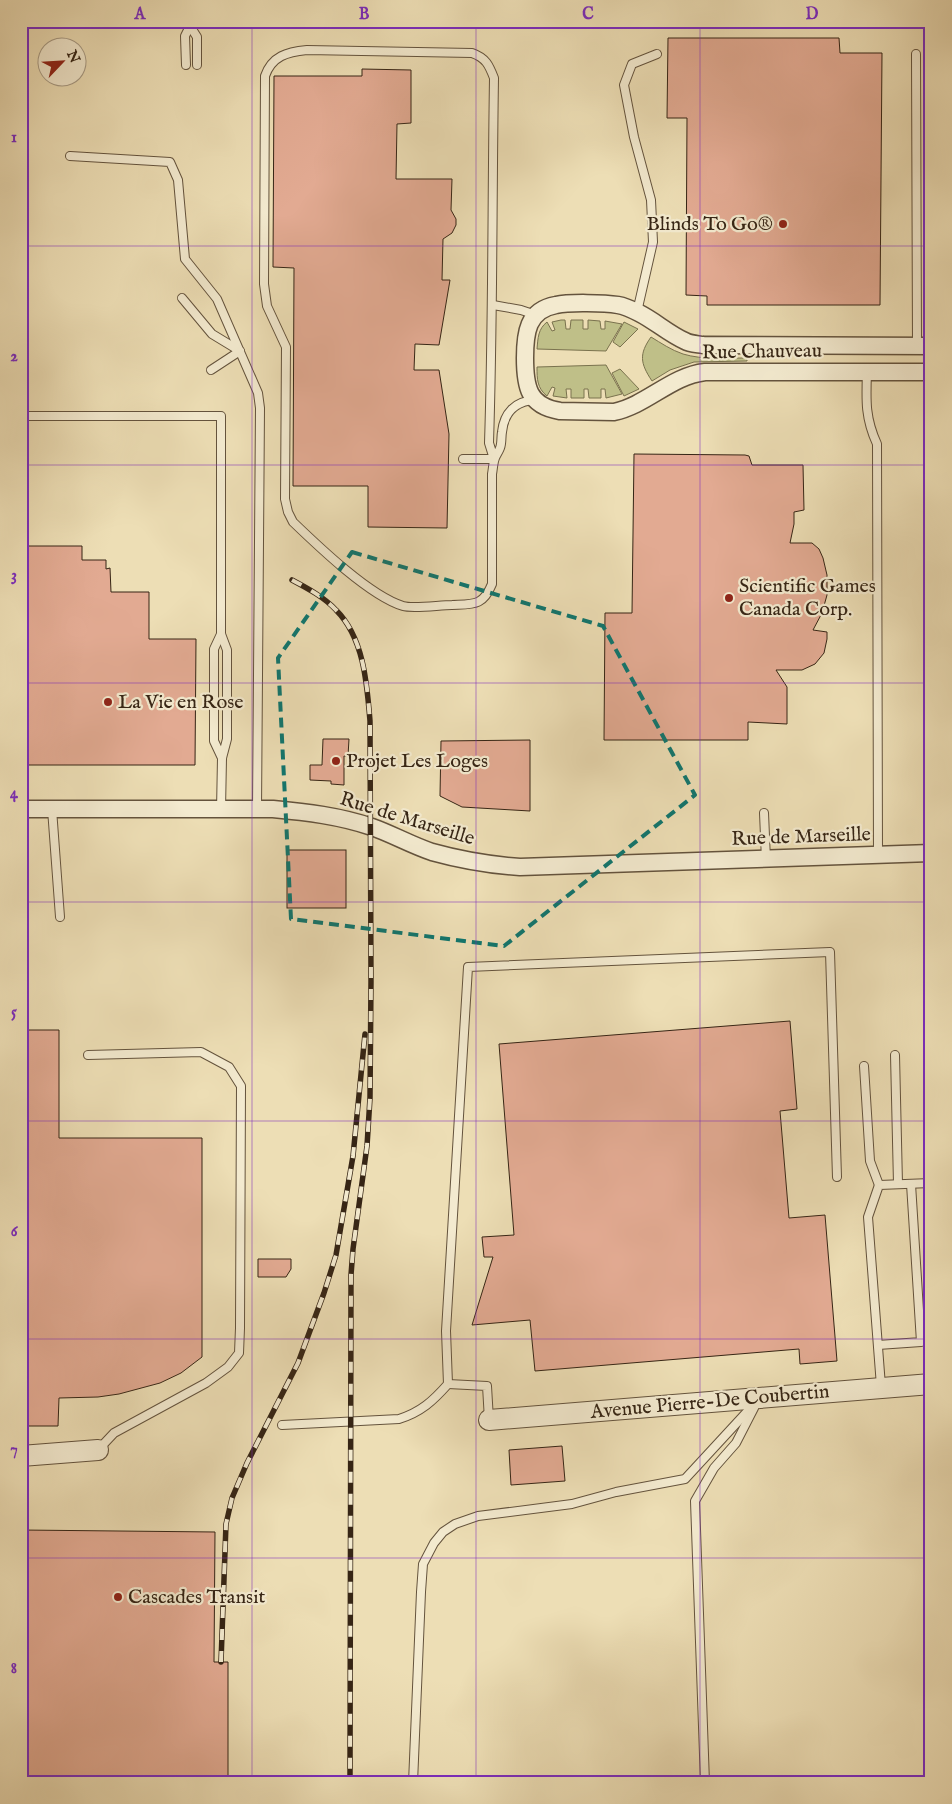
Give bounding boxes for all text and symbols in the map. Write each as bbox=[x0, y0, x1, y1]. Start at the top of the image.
text: A bbox=[134, 5, 147, 25]
text: B bbox=[359, 5, 370, 25]
text: C bbox=[582, 5, 594, 25]
text: D bbox=[806, 5, 819, 25]
north arrow bbox=[38, 38, 88, 88]
text: N bbox=[62, 47, 84, 66]
text: 1 bbox=[11, 128, 17, 148]
place label: Blinds To Go® bbox=[646, 212, 773, 237]
marker: Blinds To Go® bbox=[777, 218, 789, 230]
street label: Rue Chauveau bbox=[702, 338, 822, 366]
text: 2 bbox=[10, 347, 18, 367]
text: 3 bbox=[11, 566, 17, 586]
place label: Scientific Games Canada Corp. bbox=[739, 574, 876, 622]
marker: Scientific Games Canada Corp. bbox=[723, 592, 735, 604]
place label: La Vie en Rose bbox=[118, 690, 243, 715]
marker: La Vie en Rose bbox=[102, 696, 114, 708]
place label: Projet Les Loges bbox=[346, 749, 488, 774]
marker: Projet Les Loges bbox=[330, 755, 342, 767]
text: 4 bbox=[10, 784, 19, 804]
street label: Rue de Marseille bbox=[337, 787, 477, 851]
street label: Rue de Marseille bbox=[731, 822, 871, 852]
text: 5 bbox=[11, 1003, 17, 1023]
text: 6 bbox=[11, 1222, 19, 1242]
street label: Avenue Pierre-De Coubertin bbox=[589, 1379, 831, 1425]
text: 7 bbox=[10, 1440, 18, 1460]
place label: Cascades Transit bbox=[128, 1585, 265, 1610]
marker: Cascades Transit bbox=[112, 1591, 124, 1603]
text: 8 bbox=[11, 1659, 17, 1679]

